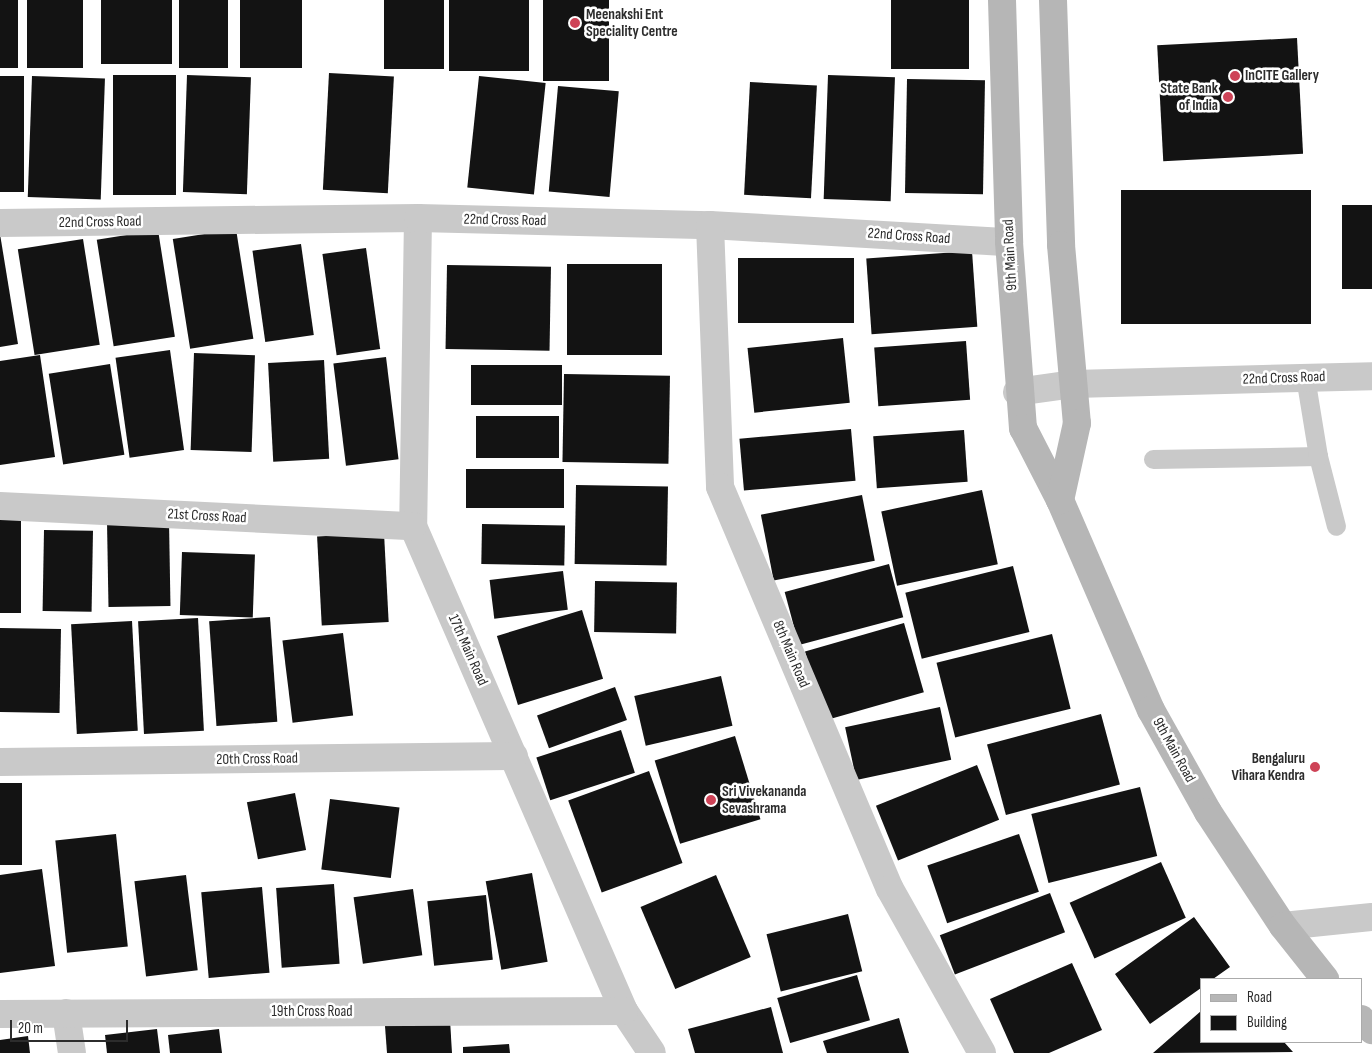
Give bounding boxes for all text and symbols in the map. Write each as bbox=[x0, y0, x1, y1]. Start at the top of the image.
place label: Meenakshi Ent Speciality Centre bbox=[586, 5, 678, 40]
marker: Meenakshi Ent Speciality Centre bbox=[568, 16, 582, 30]
place label: InCITE Gallery bbox=[1245, 67, 1319, 85]
marker: InCITE Gallery bbox=[1229, 70, 1241, 82]
place label: State Bank of India bbox=[1160, 79, 1218, 114]
marker: State Bank of India bbox=[1222, 91, 1234, 103]
street label: 22nd Cross Road bbox=[463, 210, 547, 230]
street label: 22nd Cross Road bbox=[58, 212, 142, 232]
street label: 9th Main Road bbox=[999, 219, 1021, 291]
street label: 22nd Cross Road bbox=[867, 224, 951, 248]
street label: 22nd Cross Road bbox=[1242, 368, 1326, 388]
street label: 21st Cross Road bbox=[167, 505, 247, 527]
street label: 17th Main Road bbox=[444, 612, 492, 688]
street label: 8th Main Road bbox=[769, 618, 813, 690]
street label: 9th Main Road bbox=[1149, 714, 1199, 786]
street label: 20th Cross Road bbox=[216, 749, 298, 769]
place label: Bengaluru Vihara Kendra bbox=[1232, 749, 1305, 784]
marker: Bengaluru Vihara Kendra bbox=[1309, 761, 1321, 773]
place label: Sri Vivekananda Sevashrama bbox=[722, 782, 806, 817]
marker: Sri Vivekananda Sevashrama bbox=[704, 793, 718, 807]
legend bbox=[1200, 978, 1362, 1043]
text: Road bbox=[1247, 988, 1272, 1007]
street label: 19th Cross Road bbox=[272, 1003, 352, 1021]
scale bar bbox=[12, 1010, 130, 1042]
text: Building bbox=[1247, 1013, 1287, 1032]
text: 20 m bbox=[18, 1019, 43, 1038]

